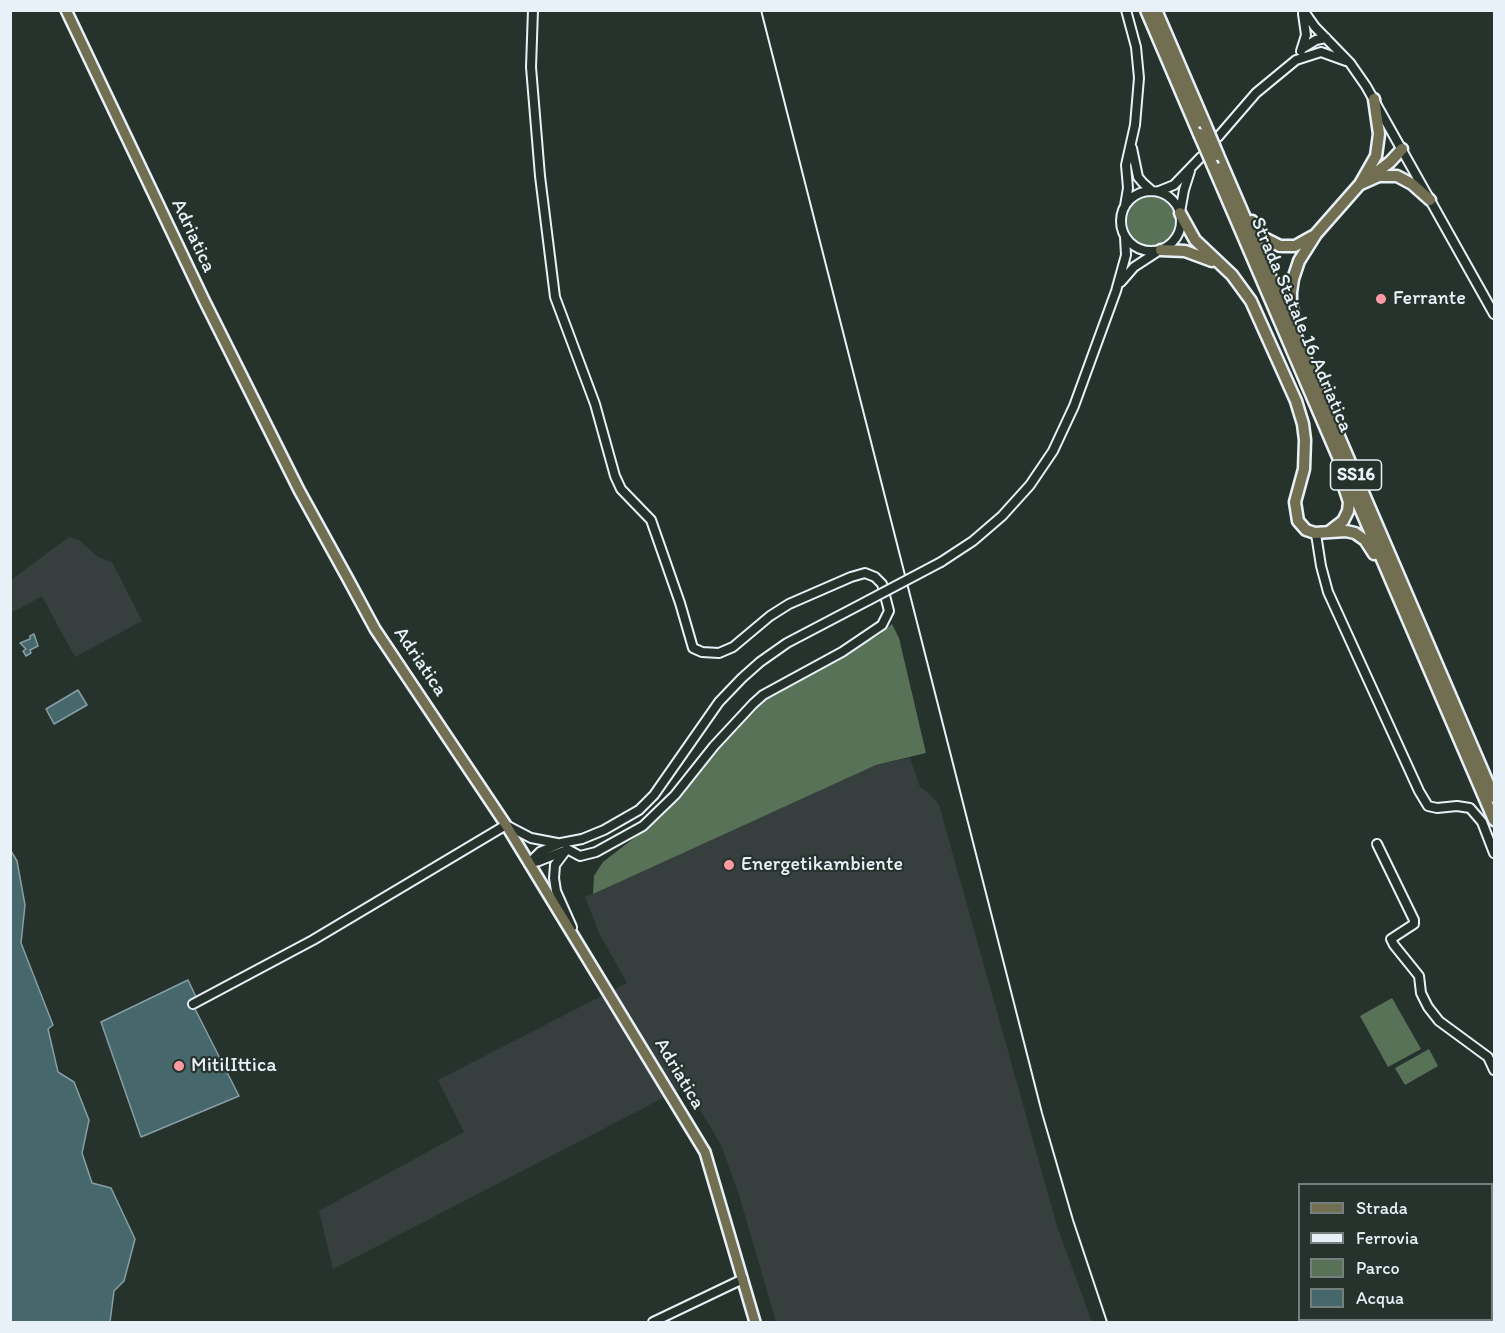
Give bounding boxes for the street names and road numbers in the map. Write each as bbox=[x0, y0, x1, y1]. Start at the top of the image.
street label: Adriatica bbox=[165, 195, 221, 277]
street label: Strada Statale 16 Adriatica bbox=[1245, 214, 1357, 436]
road number: SS16 bbox=[1330, 460, 1382, 490]
street label: Adriatica bbox=[388, 623, 452, 701]
street label: Adriatica bbox=[648, 1034, 710, 1114]

